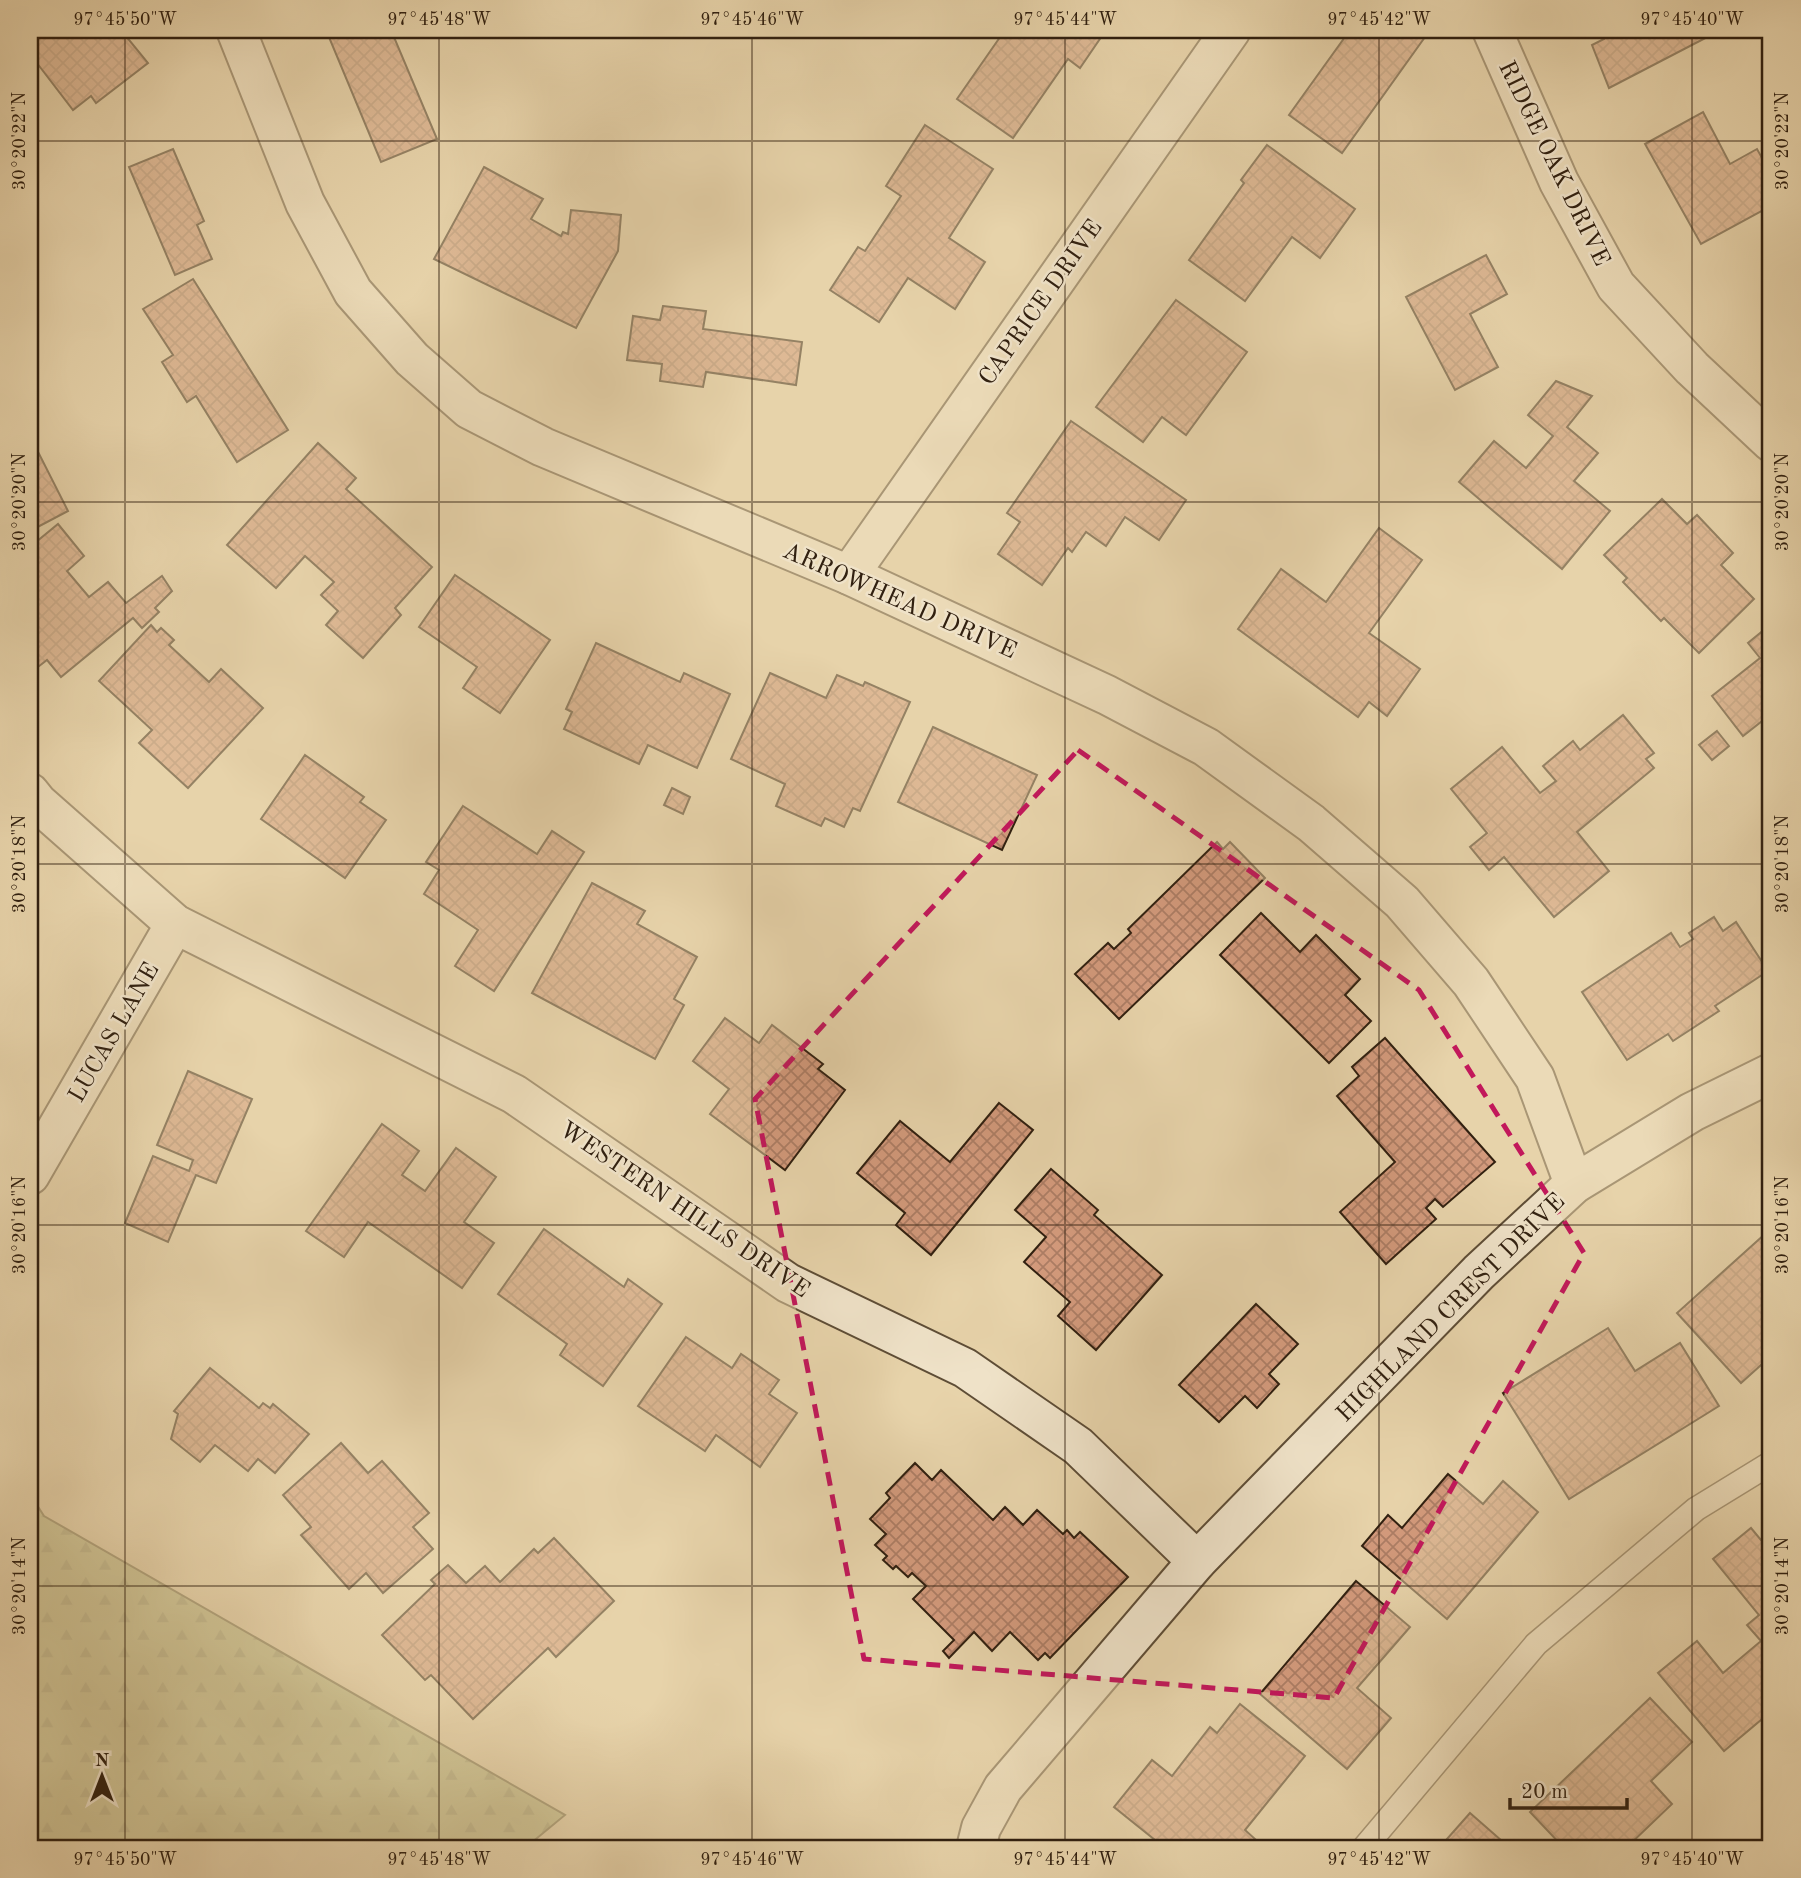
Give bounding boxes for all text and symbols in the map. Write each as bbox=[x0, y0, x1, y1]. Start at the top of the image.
text: 97°45'50"W bbox=[73, 11, 177, 29]
text: 97°45'48"W bbox=[387, 11, 491, 29]
text: 97°45'46"W bbox=[700, 11, 804, 29]
text: 97°45'44"W bbox=[1013, 11, 1117, 29]
text: 97°45'42"W bbox=[1327, 11, 1431, 29]
text: 97°45'40"W bbox=[1640, 11, 1744, 29]
street label: RIDGE OAK DRIVE bbox=[1493, 58, 1613, 270]
text: 30°20'22"N bbox=[11, 92, 29, 190]
text: 30°20'22"N bbox=[1774, 92, 1792, 190]
street label: CAPRICE DRIVE bbox=[976, 216, 1108, 390]
text: 30°20'20"N bbox=[11, 453, 29, 551]
text: 30°20'20"N bbox=[1774, 453, 1792, 551]
street label: ARROWHEAD DRIVE bbox=[779, 539, 1020, 664]
text: 30°20'18"N bbox=[11, 815, 29, 913]
text: 30°20'18"N bbox=[1774, 815, 1792, 913]
street label: LUCAS LANE bbox=[65, 959, 164, 1107]
street label: WESTERN HILLS DRIVE bbox=[555, 1118, 813, 1303]
text: 30°20'16"N bbox=[11, 1176, 29, 1274]
text: 30°20'16"N bbox=[1774, 1176, 1792, 1274]
street label: HIGHLAND CREST DRIVE bbox=[1333, 1190, 1570, 1427]
text: 30°20'14"N bbox=[11, 1537, 29, 1635]
text: 30°20'14"N bbox=[1774, 1537, 1792, 1635]
north arrow bbox=[66, 1742, 136, 1812]
text: N bbox=[95, 1752, 110, 1771]
scale bar bbox=[1510, 1766, 1628, 1810]
text: 20 m bbox=[1521, 1782, 1568, 1803]
text: 97°45'50"W bbox=[73, 1851, 177, 1869]
text: 97°45'48"W bbox=[387, 1851, 491, 1869]
text: 97°45'46"W bbox=[700, 1851, 804, 1869]
text: 97°45'44"W bbox=[1013, 1851, 1117, 1869]
text: 97°45'42"W bbox=[1327, 1851, 1431, 1869]
text: 97°45'40"W bbox=[1640, 1851, 1744, 1869]

